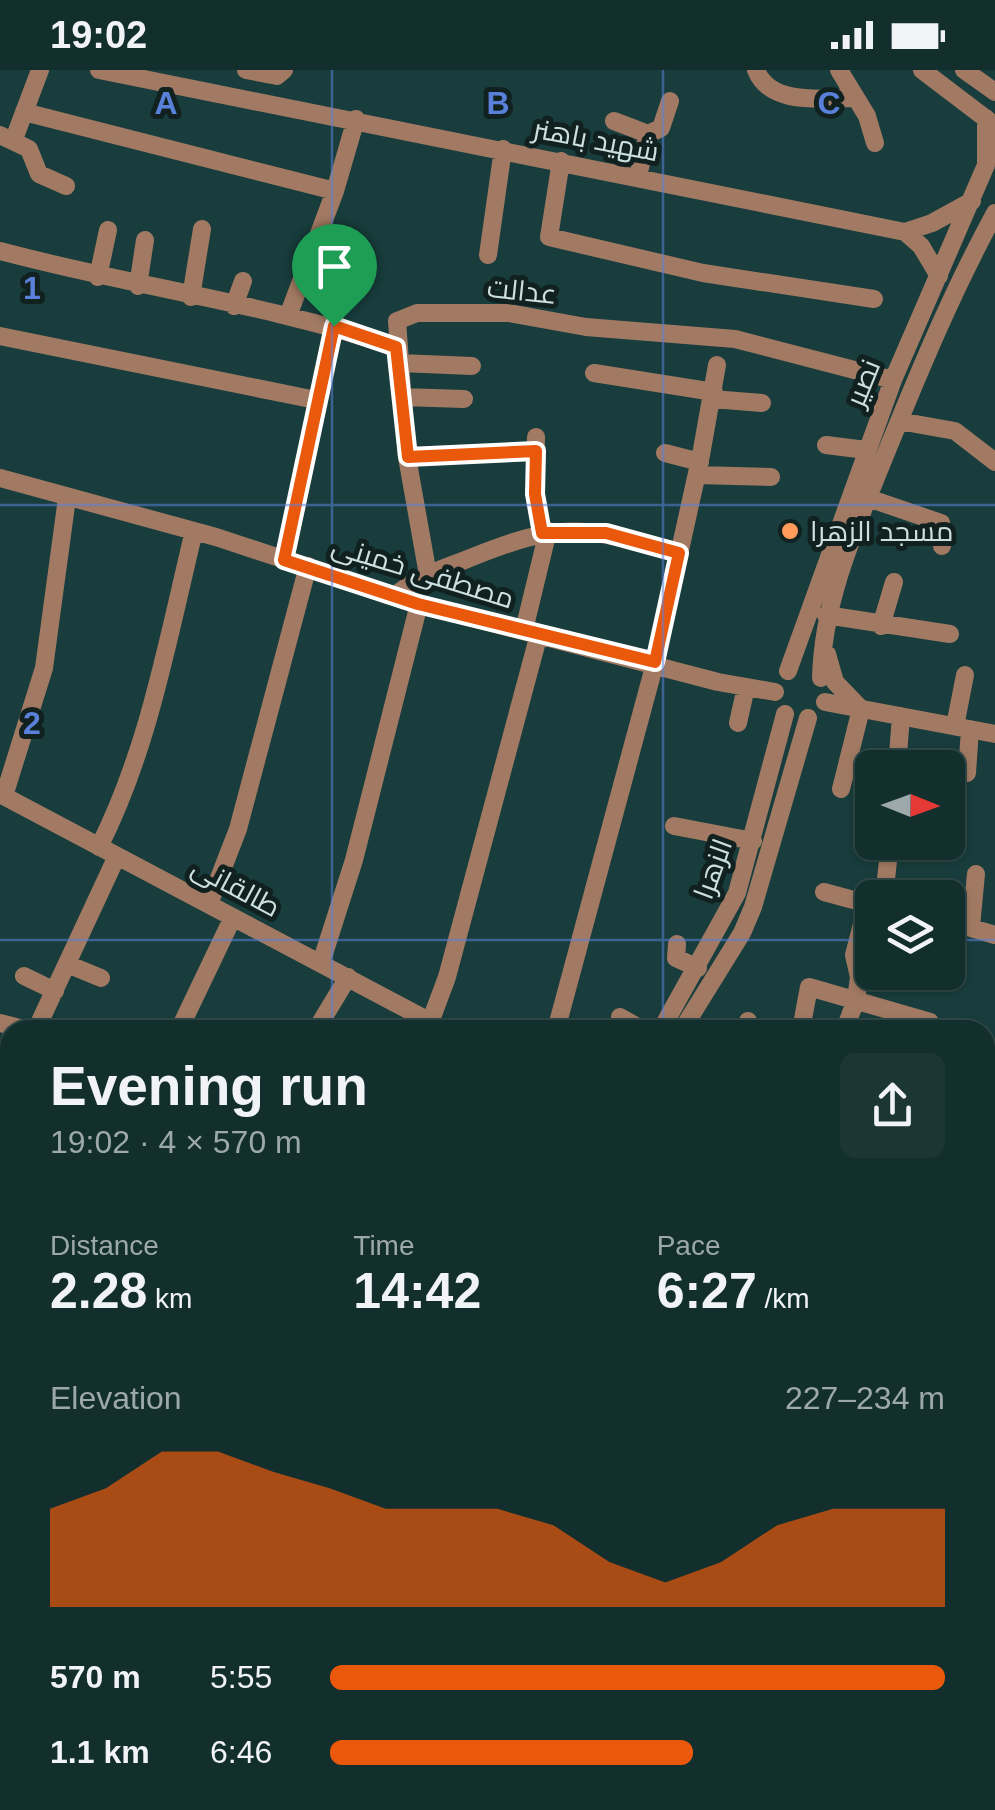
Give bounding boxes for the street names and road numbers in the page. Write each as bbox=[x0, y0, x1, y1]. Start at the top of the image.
street label: شهید باهنر bbox=[528, 112, 661, 168]
street label: عدالت bbox=[486, 272, 558, 310]
street label: نصیر bbox=[839, 355, 886, 413]
street label: مصطفی خمینی bbox=[328, 530, 518, 615]
street label: الزهرا bbox=[688, 835, 738, 903]
street label: طالقانی bbox=[186, 851, 285, 924]

